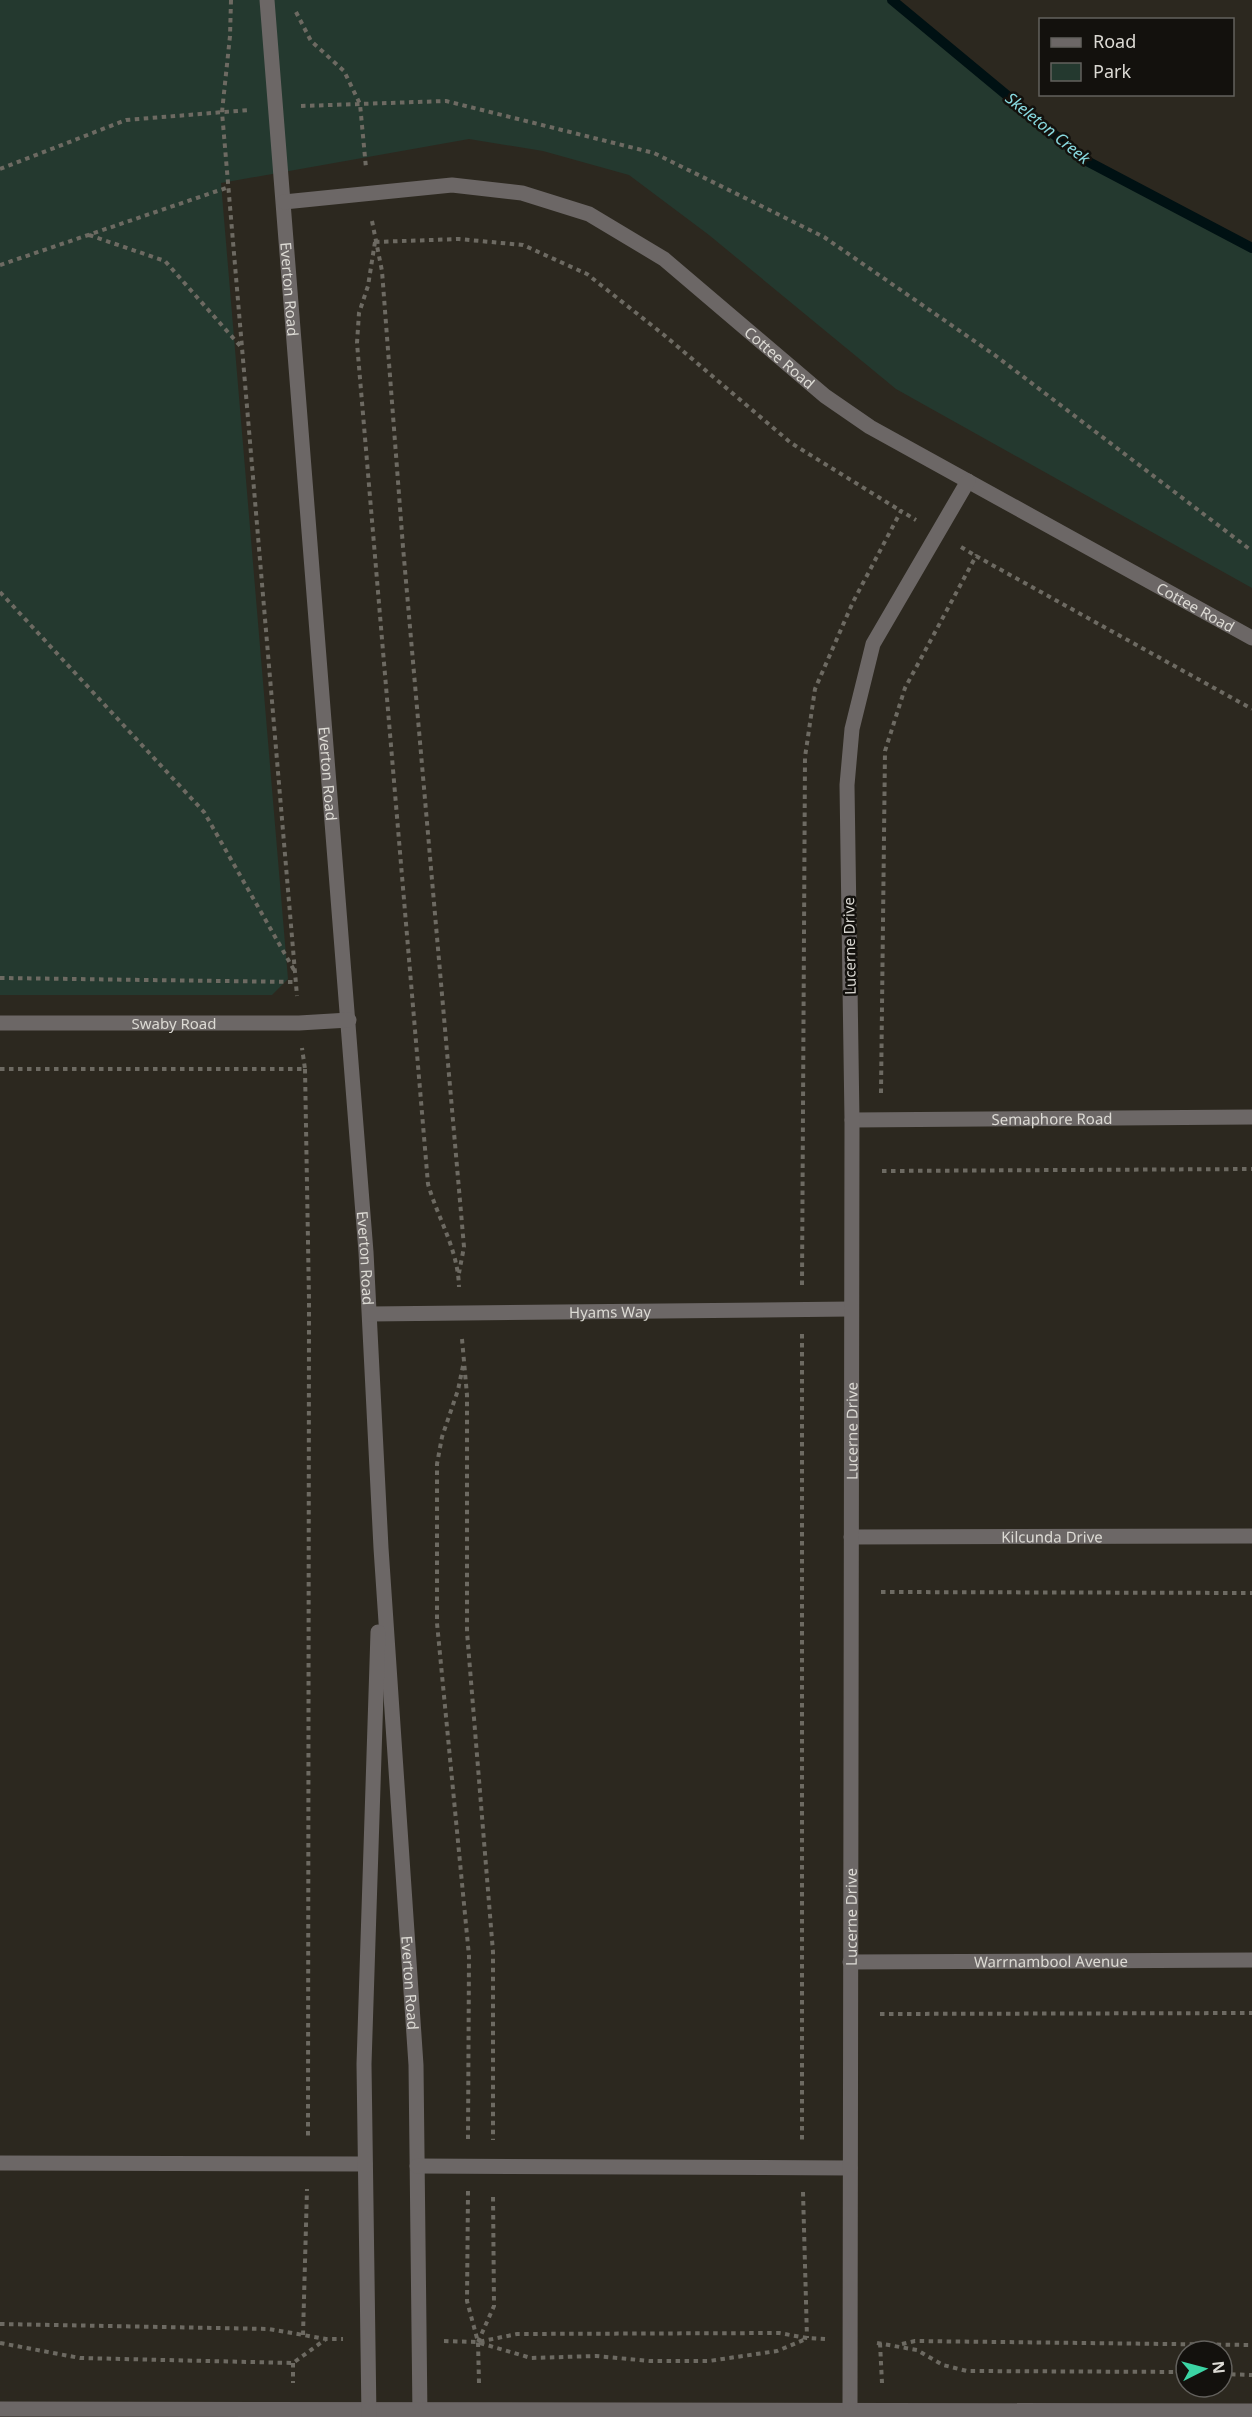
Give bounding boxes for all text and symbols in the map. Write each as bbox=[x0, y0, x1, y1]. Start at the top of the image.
legend bbox=[1039, 18, 1234, 96]
text: Road bbox=[1093, 29, 1136, 53]
text: Park bbox=[1093, 59, 1131, 83]
water label: Skeleton Creek bbox=[1001, 87, 1096, 170]
street label: Everton Road bbox=[276, 241, 304, 337]
street label: Cottee Road bbox=[740, 322, 819, 393]
street label: Cottee Road bbox=[1153, 577, 1238, 636]
street label: Everton Road bbox=[314, 726, 342, 821]
street label: Lucerne Drive bbox=[838, 897, 860, 995]
street label: Swaby Road bbox=[131, 1013, 217, 1033]
street label: Semaphore Road bbox=[991, 1108, 1113, 1129]
street label: Everton Road bbox=[353, 1210, 379, 1306]
street label: Hyams Way bbox=[569, 1301, 651, 1322]
street label: Lucerne Drive bbox=[841, 1382, 862, 1480]
street label: Kilcunda Drive bbox=[1001, 1526, 1103, 1547]
street label: Lucerne Drive bbox=[841, 1868, 861, 1966]
street label: Everton Road bbox=[397, 1935, 424, 2030]
street label: Warrnambool Avenue bbox=[974, 1951, 1128, 1971]
north arrow bbox=[1174, 2339, 1234, 2399]
text: N bbox=[1207, 2360, 1231, 2375]

